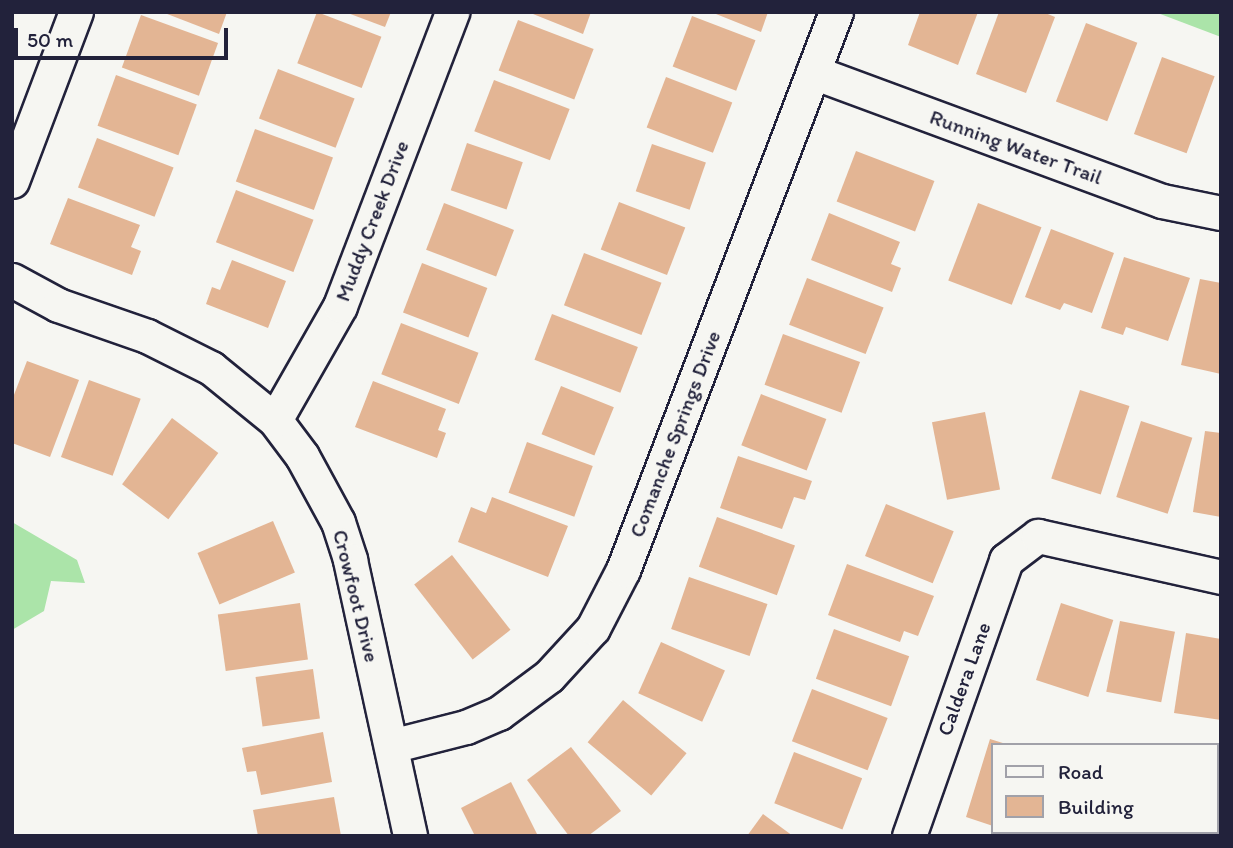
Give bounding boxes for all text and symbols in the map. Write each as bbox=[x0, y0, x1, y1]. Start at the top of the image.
scale bar bbox=[18, 14, 231, 58]
text: 50 m bbox=[27, 27, 73, 52]
street label: Running Water Trail bbox=[927, 104, 1105, 190]
street label: Muddy Creek Drive bbox=[330, 137, 414, 305]
street label: Comanche Springs Drive bbox=[624, 327, 726, 541]
street label: Crowfoot Drive bbox=[327, 527, 385, 665]
street label: Caldera Lane bbox=[932, 619, 996, 739]
legend bbox=[992, 743, 1219, 834]
text: Road bbox=[1058, 759, 1103, 784]
text: Building bbox=[1058, 794, 1134, 819]

